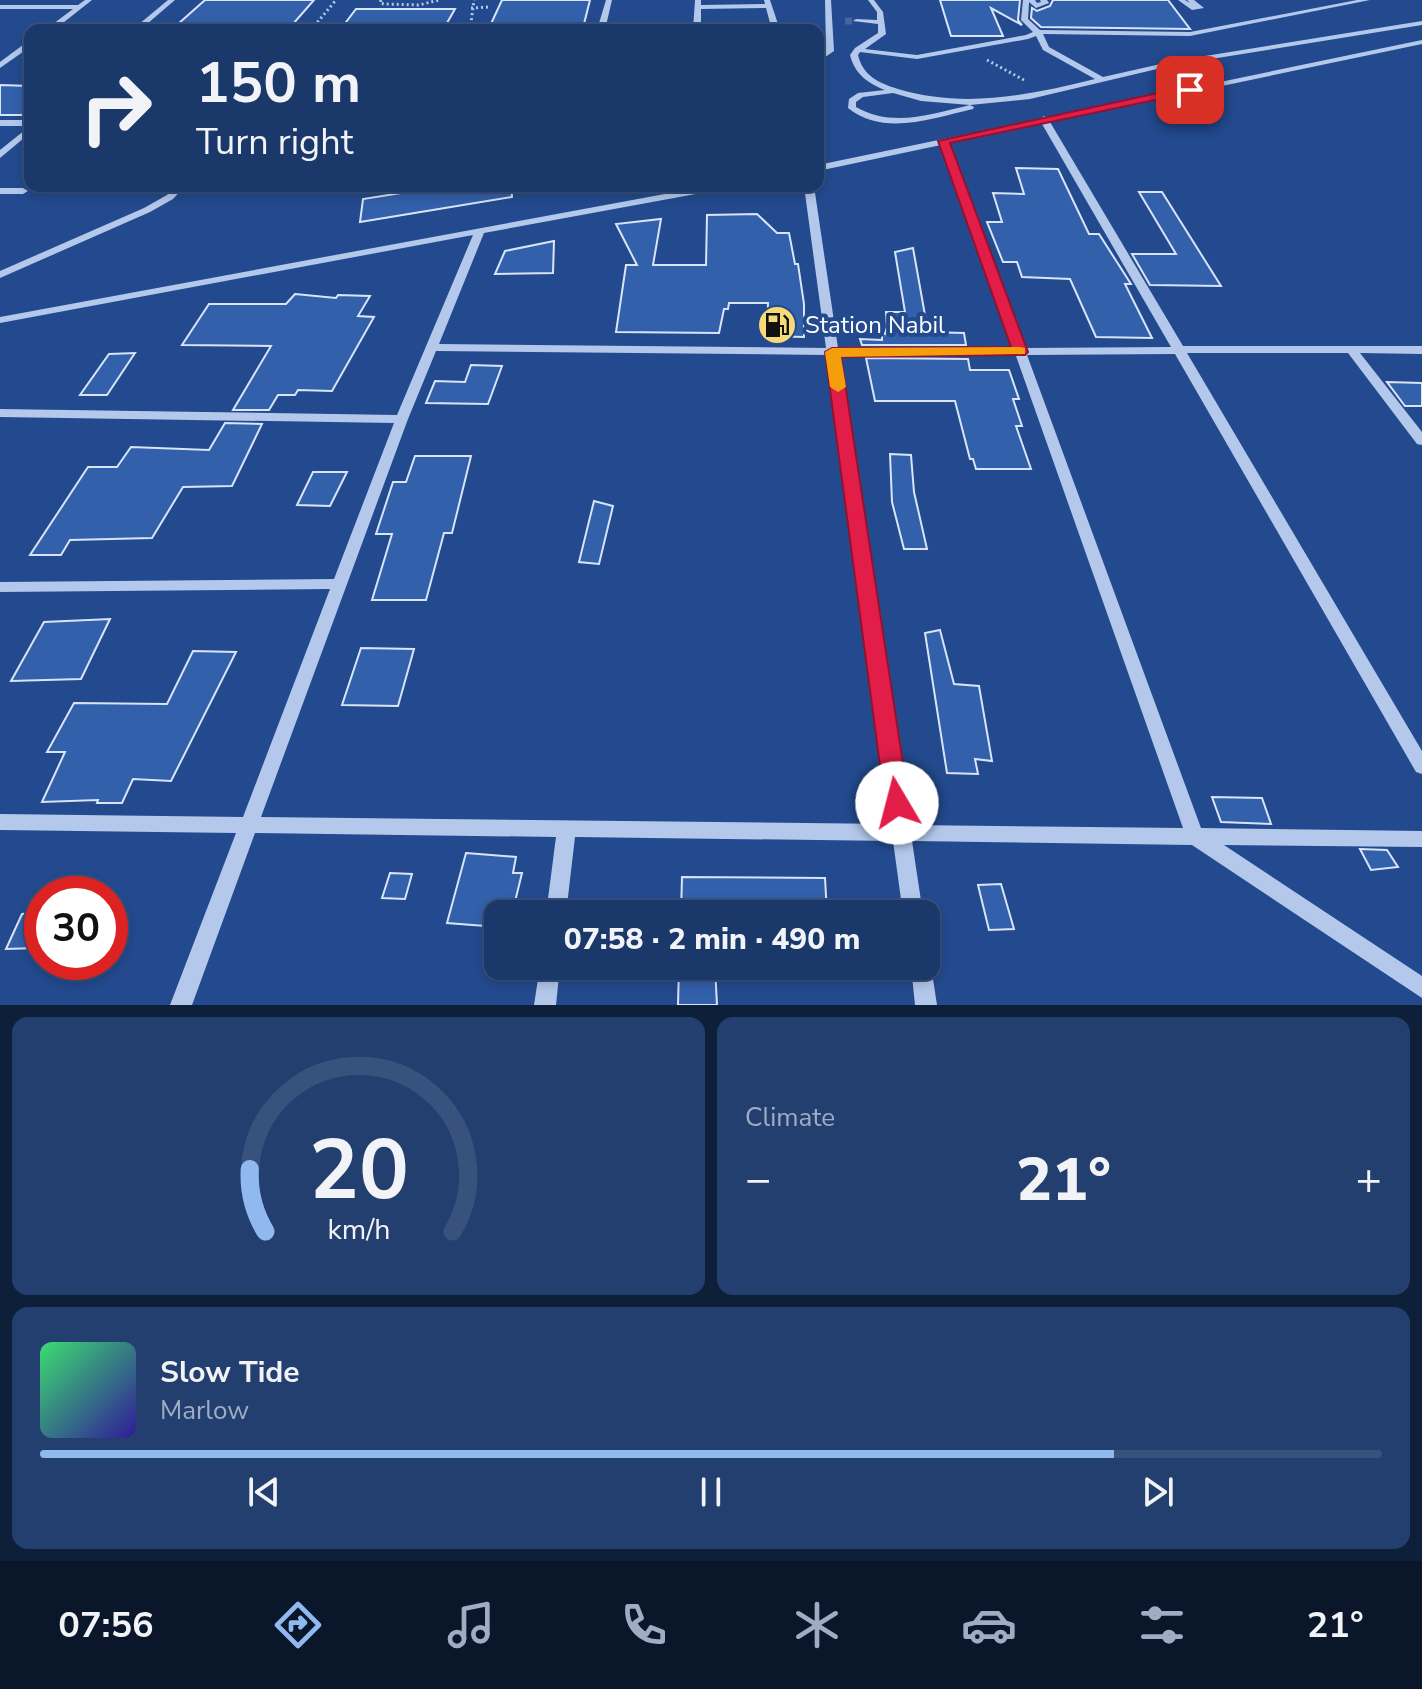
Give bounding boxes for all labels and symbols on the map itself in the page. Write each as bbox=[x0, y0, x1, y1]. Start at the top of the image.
pin bbox=[1156, 56, 1224, 124]
fuel station icon: Station Nabil bbox=[756, 304, 798, 346]
place label: Station Nabil bbox=[805, 309, 945, 341]
position arrow bbox=[855, 761, 939, 845]
speed limit sign: 30 bbox=[24, 876, 128, 980]

